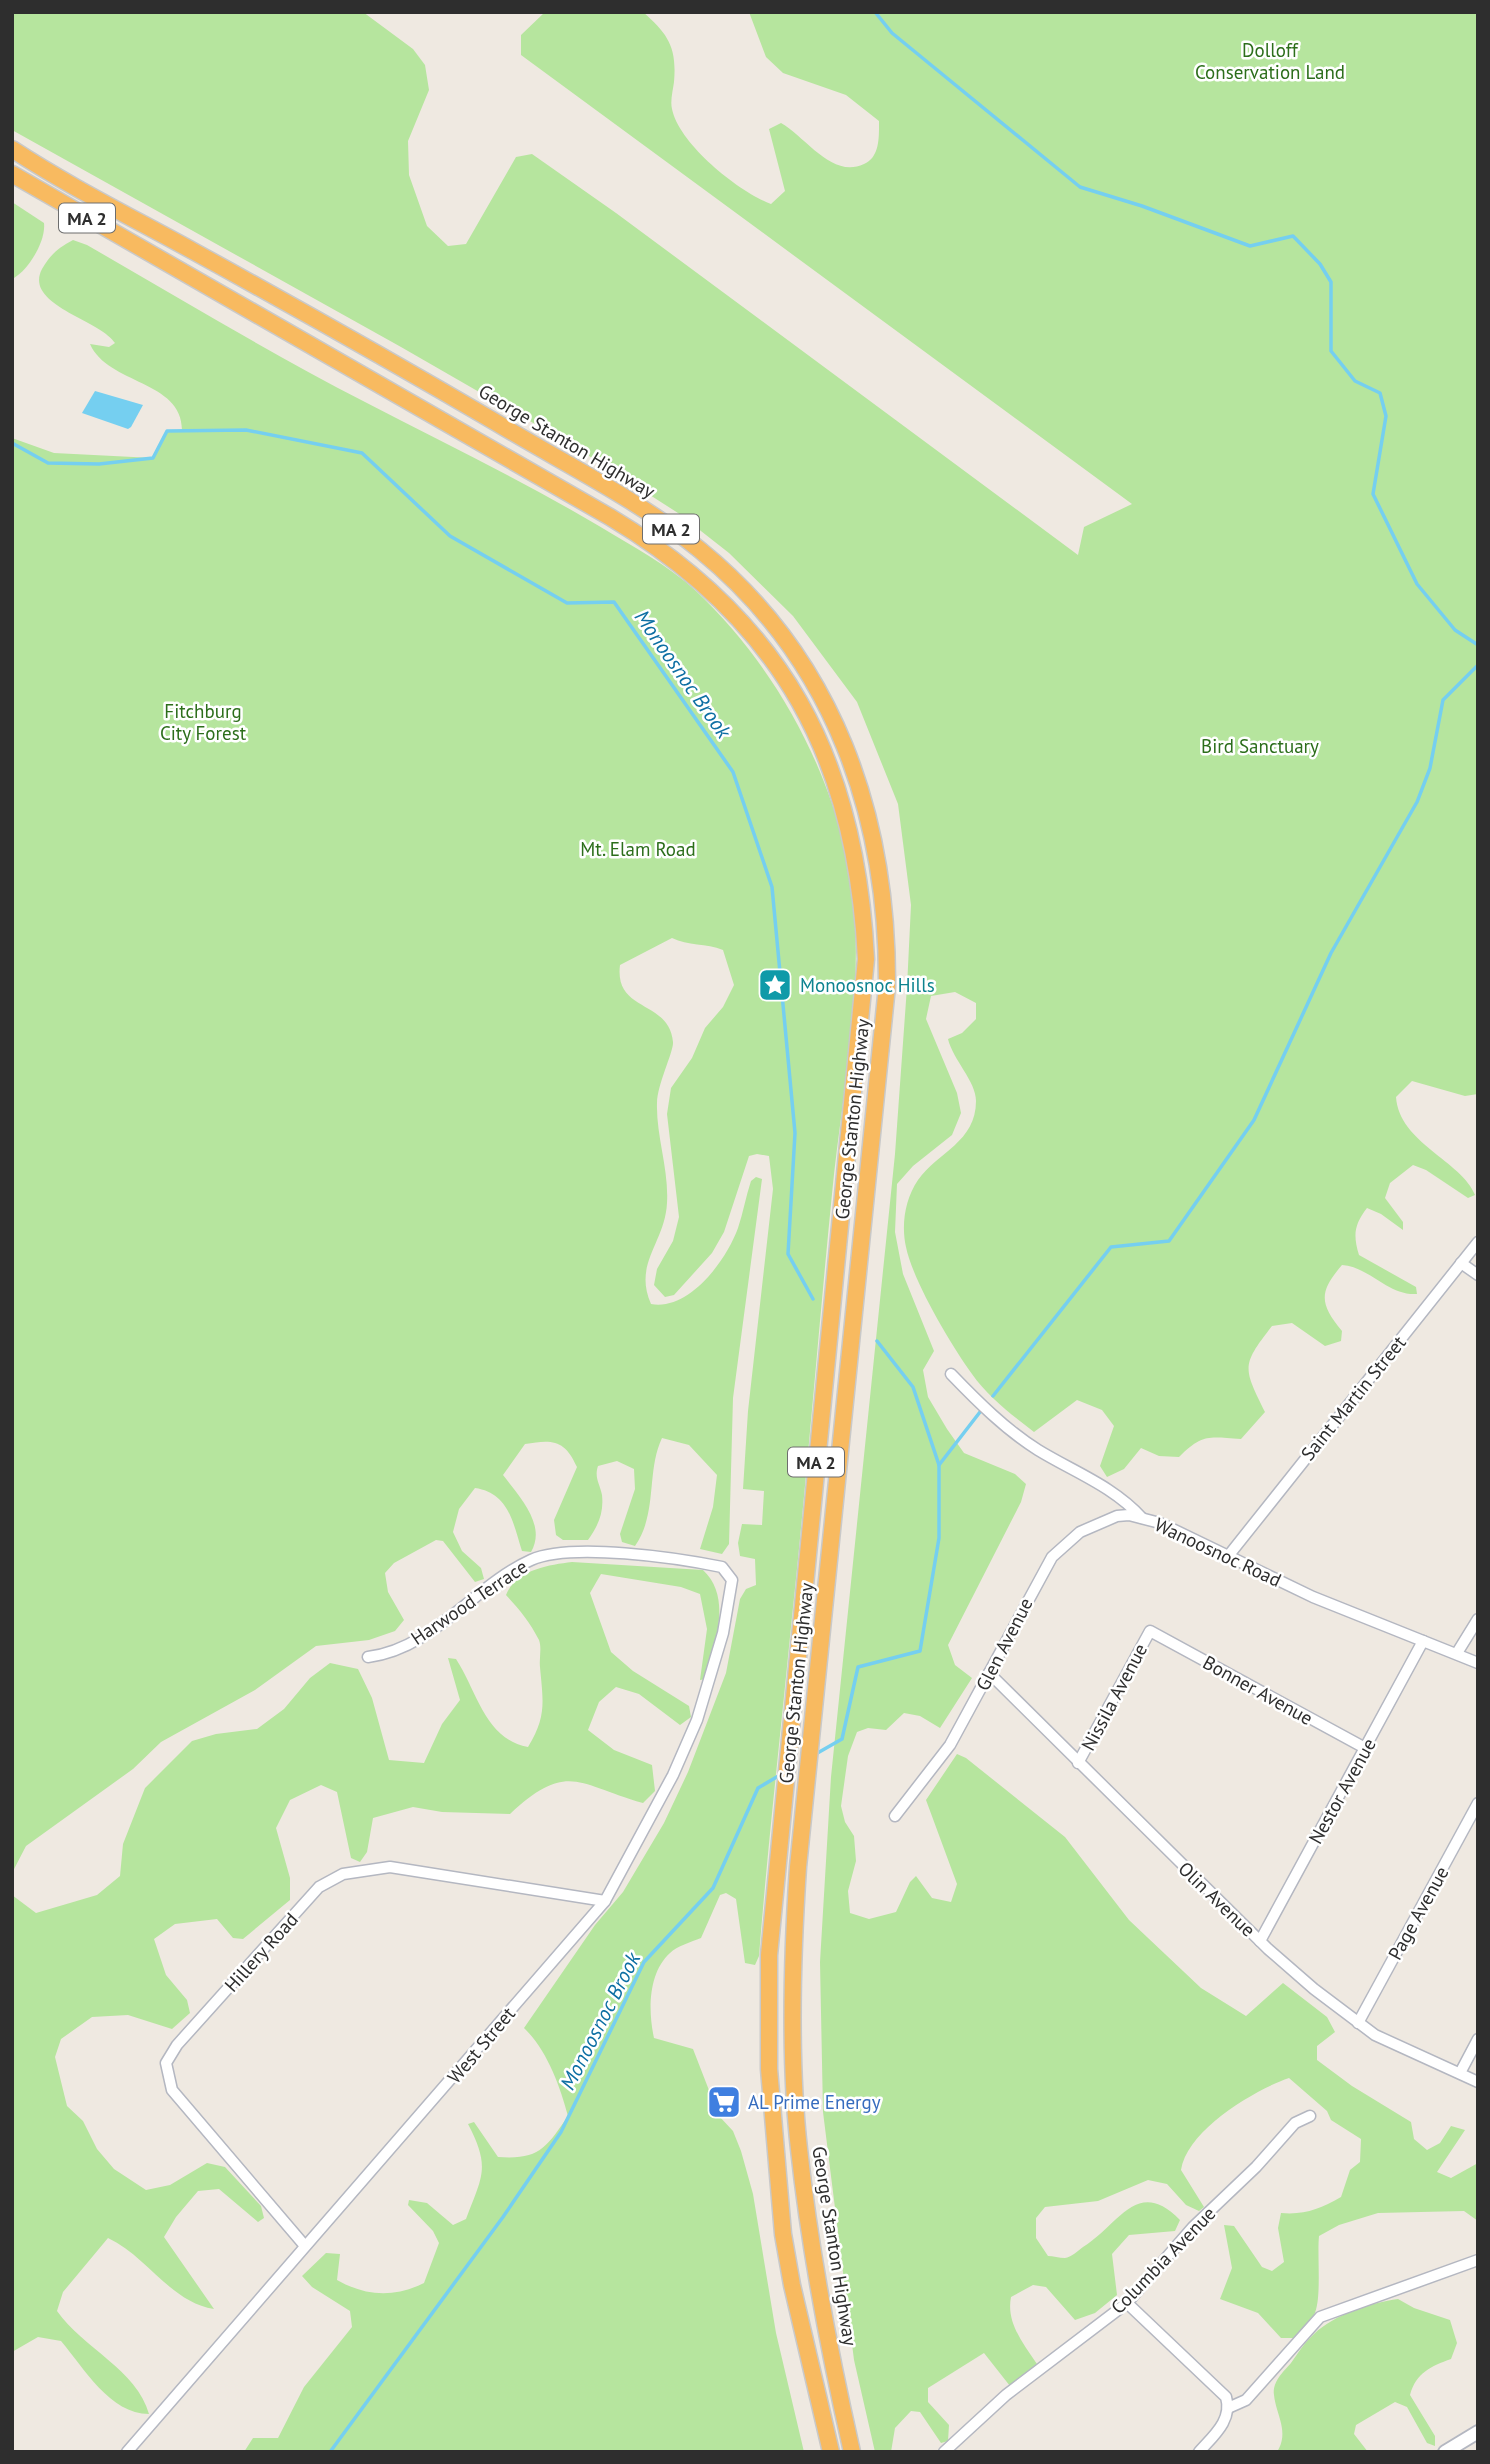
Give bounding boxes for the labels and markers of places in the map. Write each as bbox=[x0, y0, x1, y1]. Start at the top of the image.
place icon: Monoosnoc Hills bbox=[756, 966, 794, 1004]
place label: Monoosnoc Hills bbox=[800, 973, 935, 997]
supermarket icon: AL Prime Energy bbox=[705, 2083, 743, 2121]
place label: AL Prime Energy bbox=[748, 2090, 881, 2114]

